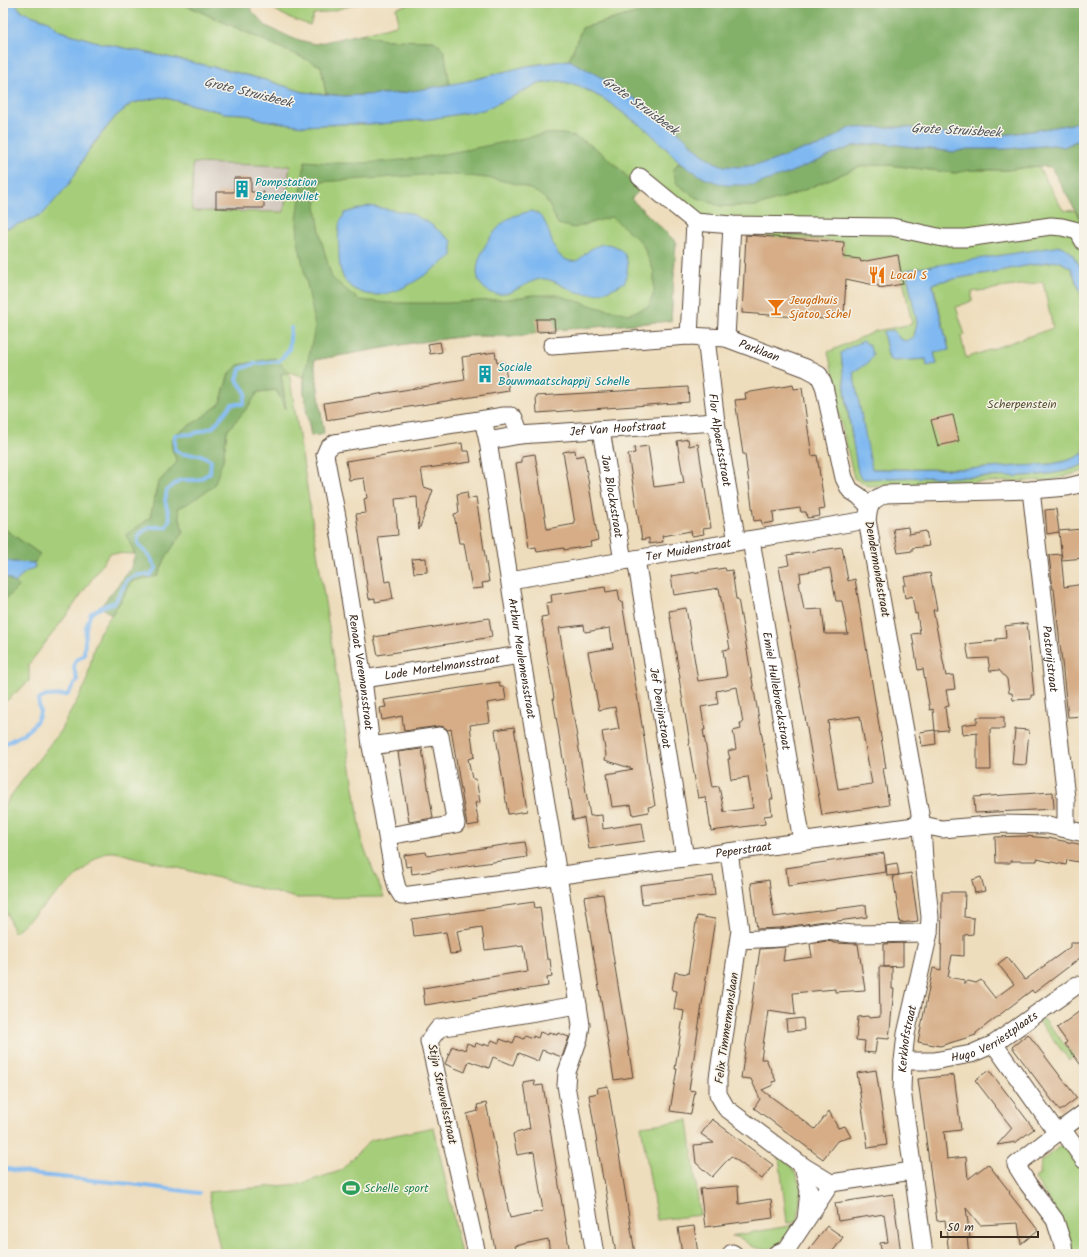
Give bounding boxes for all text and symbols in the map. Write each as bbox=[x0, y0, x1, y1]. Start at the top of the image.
water label: Grote Struisbeek bbox=[597, 71, 684, 142]
water label: Grote Struisbeek bbox=[202, 72, 296, 115]
water label: Grote Struisbeek bbox=[911, 118, 1003, 144]
place label: Pompstation Benedenvliet bbox=[255, 173, 319, 206]
building icon: Pompstation Benedenvliet bbox=[232, 179, 252, 199]
restaurant icon: Local S bbox=[867, 265, 887, 285]
place label: Local S bbox=[890, 266, 928, 285]
place label: Jeugdhuis Sjatoo Schel bbox=[789, 291, 851, 324]
bar icon: Jeugdhuis Sjatoo Schel bbox=[766, 297, 786, 317]
street label: Parklaan bbox=[736, 334, 783, 367]
place label: Sociale Bouwmaatschappij Schelle bbox=[498, 358, 631, 391]
building icon: Sociale Bouwmaatschappij Schelle bbox=[475, 364, 495, 384]
street label: Flor Alpaertsstraat bbox=[703, 392, 737, 488]
park label: Scherpenstein bbox=[987, 395, 1057, 414]
street label: Jef Van Hoofstraat bbox=[569, 416, 667, 441]
street label: Jan Blockxstraat bbox=[596, 453, 629, 540]
street label: Dendermondestraat bbox=[859, 519, 895, 619]
street label: Ter Muidenstraat bbox=[644, 533, 733, 567]
street label: Arthur Meulemensstraat bbox=[503, 597, 541, 721]
street label: Renaat Veremansstraat bbox=[343, 613, 379, 732]
street label: Pastorijstraat bbox=[1037, 625, 1063, 694]
street label: Emiel Hullebroeckstraat bbox=[757, 630, 796, 752]
street label: Lode Mortelmansstraat bbox=[383, 649, 501, 685]
street label: Jef Denijnstraat bbox=[644, 666, 676, 750]
street label: Peperstraat bbox=[714, 836, 773, 863]
street label: Felix Timmermanslaan bbox=[710, 971, 744, 1085]
street label: Kerkhofstraat bbox=[893, 1003, 922, 1073]
street label: Hugo Verriestplaats bbox=[949, 1006, 1042, 1067]
street label: Stijn Streuvelsstraat bbox=[422, 1042, 462, 1146]
sports icon: Schelle sport bbox=[341, 1178, 361, 1198]
place label: Schelle sport bbox=[364, 1179, 429, 1198]
scale bar bbox=[941, 1213, 1038, 1239]
text: 50 m bbox=[947, 1218, 974, 1237]

